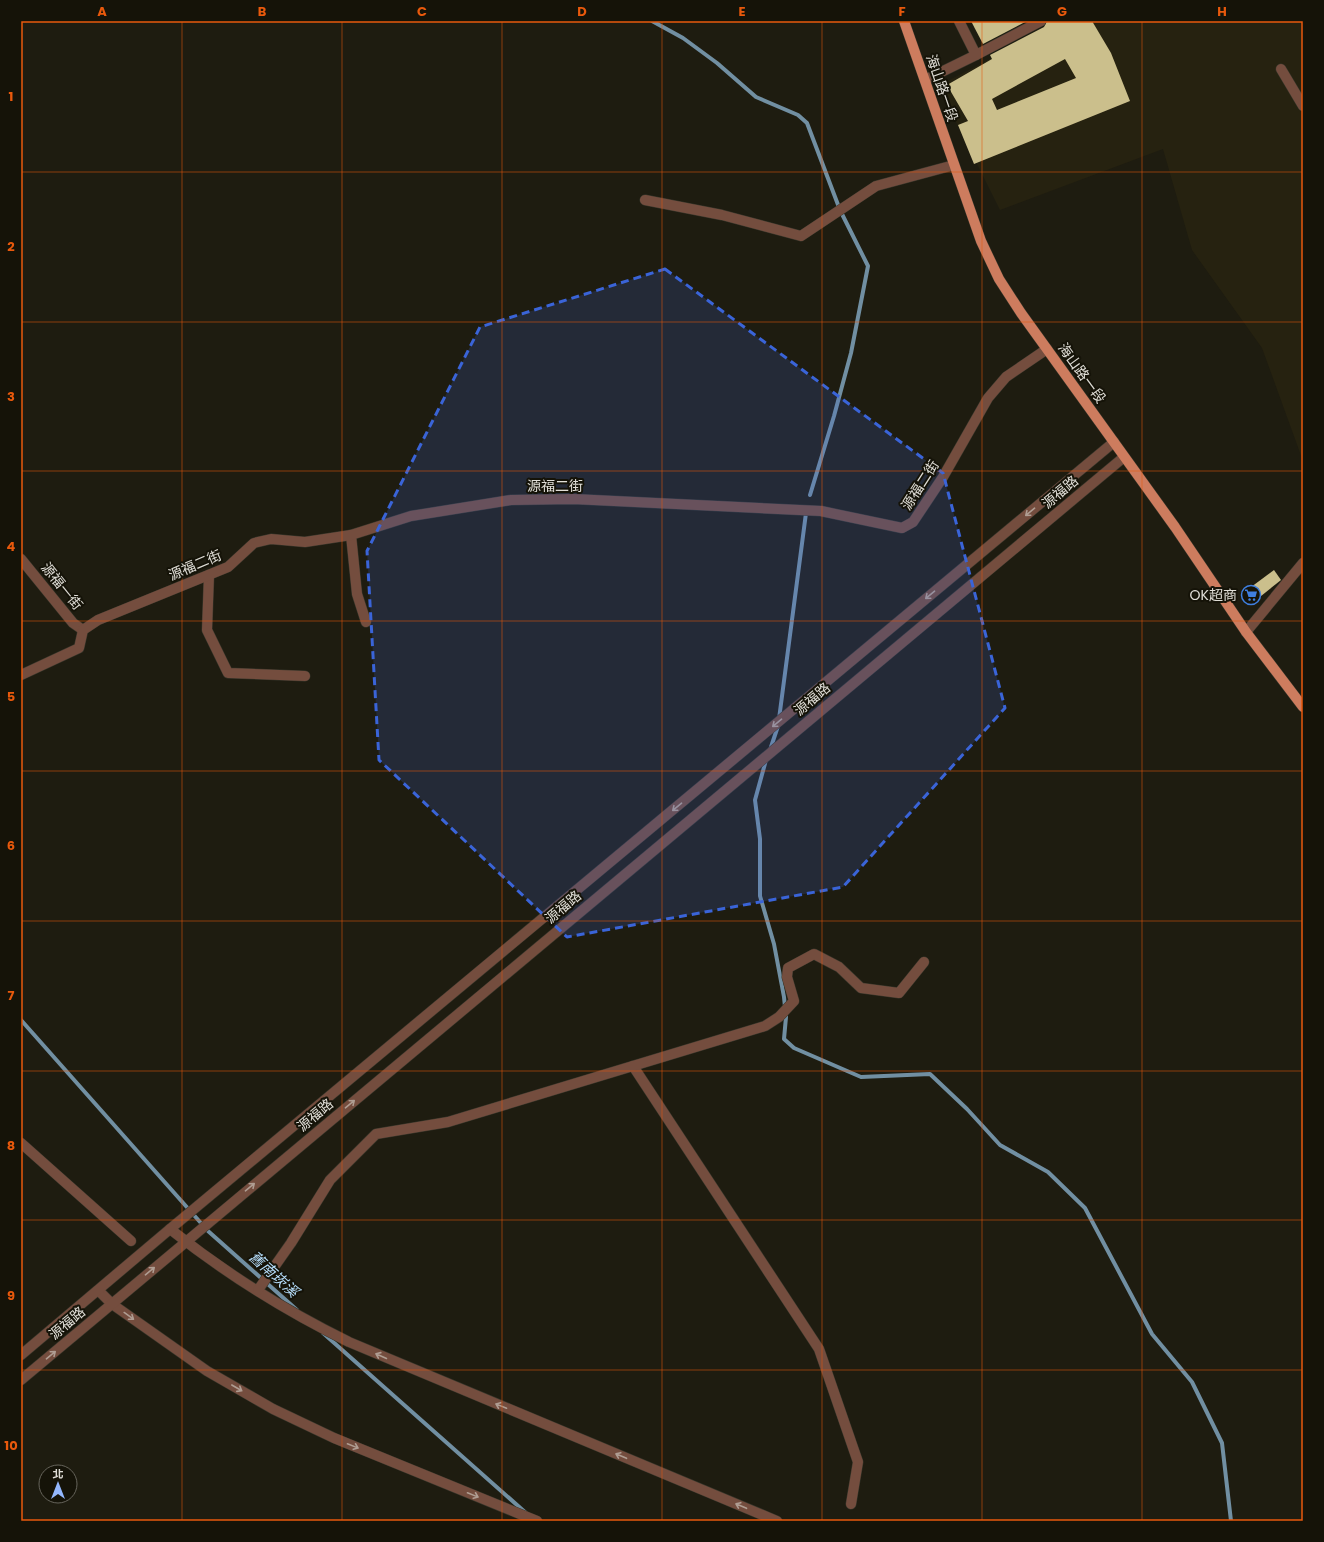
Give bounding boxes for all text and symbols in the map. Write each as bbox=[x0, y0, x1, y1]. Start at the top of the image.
text: A bbox=[97, 2, 107, 21]
text: B bbox=[258, 2, 267, 21]
text: C bbox=[417, 2, 427, 21]
text: D bbox=[577, 2, 587, 21]
text: E bbox=[738, 2, 746, 21]
text: F bbox=[898, 2, 906, 21]
text: G bbox=[1057, 2, 1067, 21]
text: H bbox=[1217, 2, 1227, 21]
street label: 海山路一段 bbox=[921, 52, 963, 124]
text: 1 bbox=[9, 87, 13, 106]
text: 2 bbox=[7, 237, 15, 256]
street label: 海山路一段 bbox=[1053, 339, 1111, 407]
text: 3 bbox=[7, 387, 15, 406]
street label: 源福二街 bbox=[896, 456, 944, 514]
street label: 源福路 bbox=[1037, 471, 1083, 513]
street label: 源福二街 bbox=[527, 476, 583, 496]
one-way arrow bbox=[1025, 507, 1035, 516]
text: 4 bbox=[7, 537, 16, 556]
street label: 源福二街 bbox=[165, 545, 225, 585]
street label: 源福一街 bbox=[37, 558, 87, 614]
supermarket icon: OK超商 bbox=[1240, 584, 1262, 606]
place label: OK超商 bbox=[1190, 585, 1237, 605]
one-way arrow bbox=[925, 591, 936, 600]
street label: 源福路 bbox=[789, 678, 835, 720]
text: 5 bbox=[7, 687, 15, 706]
one-way arrow bbox=[771, 719, 782, 728]
one-way arrow bbox=[671, 802, 682, 811]
text: 6 bbox=[7, 836, 15, 855]
street label: 源福路 bbox=[540, 886, 586, 928]
text: 7 bbox=[8, 986, 15, 1005]
street label: 源福路 bbox=[292, 1094, 338, 1136]
one-way arrow bbox=[344, 1100, 355, 1109]
text: 8 bbox=[7, 1136, 15, 1155]
one-way arrow bbox=[244, 1183, 255, 1192]
water label: 舊南崁溪 bbox=[245, 1246, 305, 1303]
one-way arrow bbox=[145, 1267, 156, 1276]
text: 9 bbox=[7, 1286, 15, 1305]
street label: 源福路 bbox=[44, 1302, 90, 1344]
one-way arrow bbox=[123, 1311, 134, 1320]
one-way arrow bbox=[46, 1350, 56, 1359]
one-way arrow bbox=[375, 1352, 387, 1359]
one-way arrow bbox=[230, 1385, 242, 1392]
one-way arrow bbox=[495, 1402, 507, 1409]
text: 10 bbox=[4, 1436, 18, 1455]
one-way arrow bbox=[346, 1442, 358, 1450]
one-way arrow bbox=[615, 1451, 627, 1459]
north arrow bbox=[38, 1464, 78, 1504]
text: 北 bbox=[53, 1466, 64, 1482]
one-way arrow bbox=[466, 1492, 478, 1500]
one-way arrow bbox=[735, 1502, 747, 1509]

